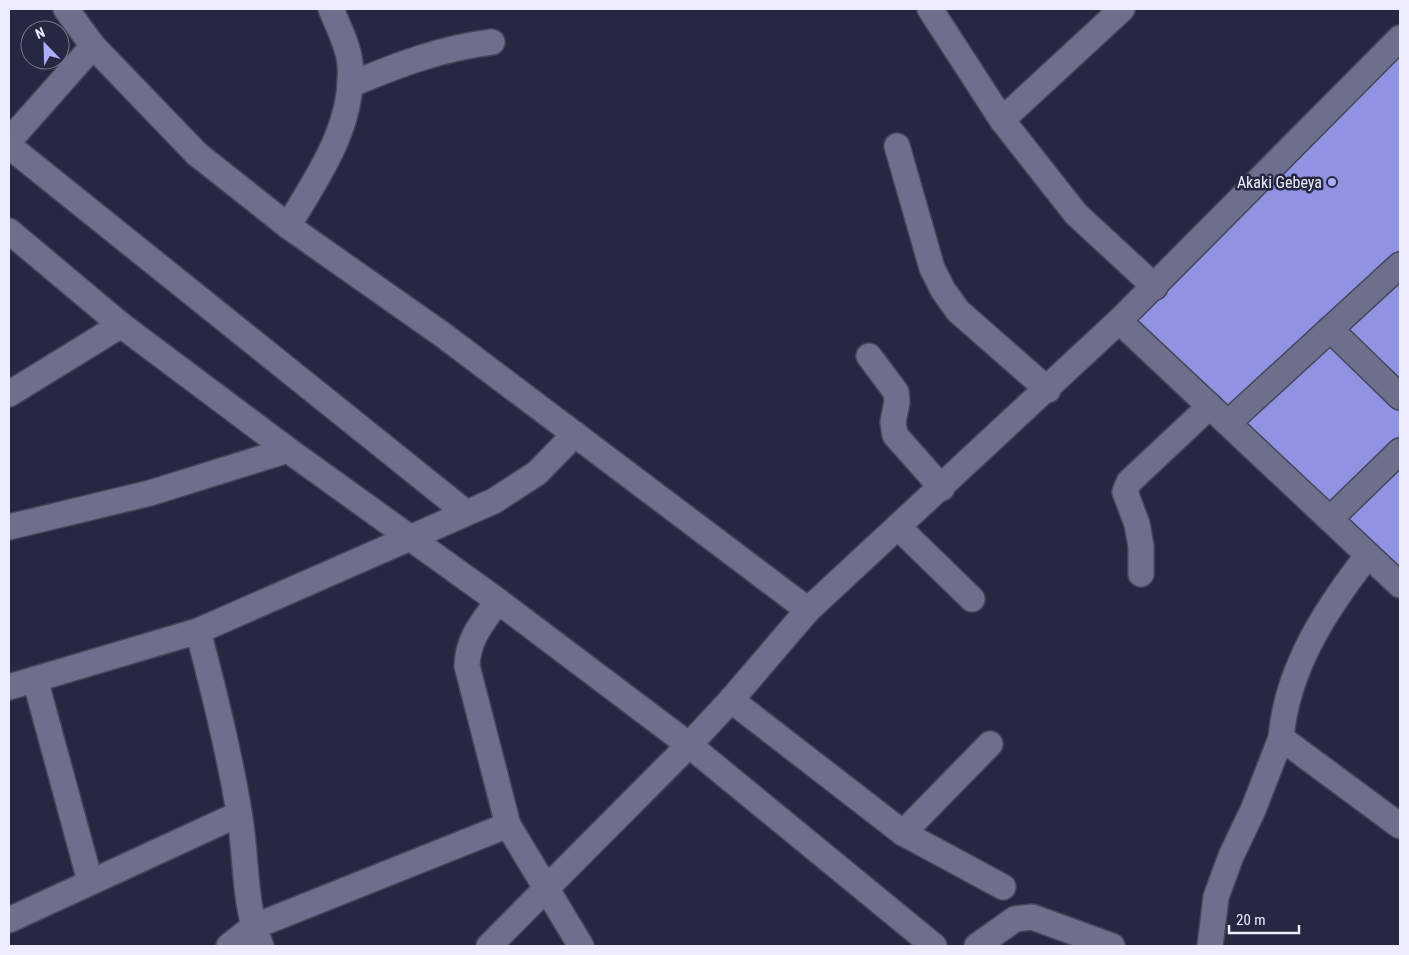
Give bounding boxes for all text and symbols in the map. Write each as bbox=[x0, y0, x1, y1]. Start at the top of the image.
north arrow bbox=[20, 20, 70, 70]
text: N bbox=[33, 24, 47, 42]
place label: Akaki Gebeya bbox=[1237, 173, 1322, 192]
marker: Akaki Gebeya bbox=[1326, 176, 1338, 188]
scale bar bbox=[1229, 902, 1299, 934]
text: 20 m bbox=[1236, 911, 1266, 929]

